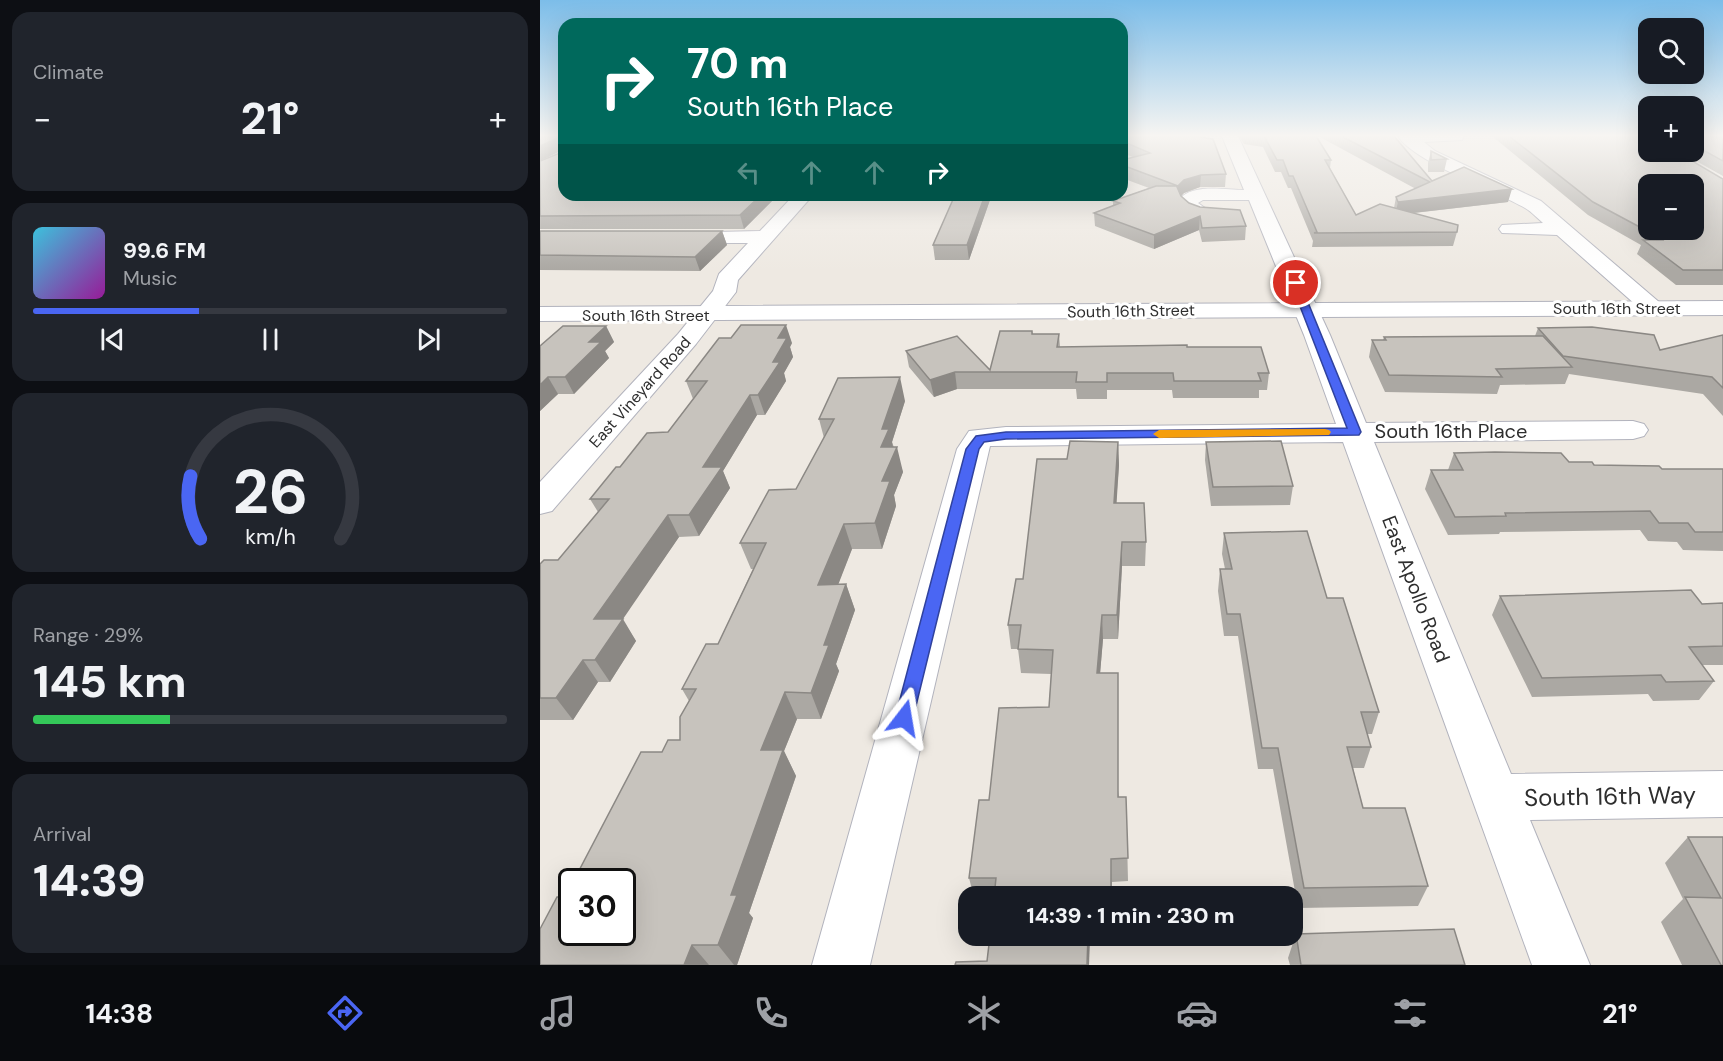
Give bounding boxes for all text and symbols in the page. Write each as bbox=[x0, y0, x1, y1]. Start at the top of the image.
map controls bbox=[1638, 18, 1704, 240]
button: search bbox=[1638, 18, 1704, 84]
text: 70 m bbox=[687, 36, 788, 91]
icon: right bbox=[588, 42, 666, 120]
text: Climate bbox=[33, 59, 104, 85]
text: 21° bbox=[240, 89, 300, 148]
text: South 16th Place bbox=[687, 89, 893, 124]
button: + bbox=[1638, 96, 1704, 162]
text: − bbox=[33, 97, 51, 140]
text: + bbox=[489, 97, 507, 140]
icon: left bbox=[732, 156, 765, 189]
icon: ahead bbox=[795, 156, 828, 189]
icon: ahead bbox=[858, 156, 891, 189]
icon: right bbox=[921, 156, 954, 189]
button: − bbox=[1638, 174, 1704, 240]
text: 99.6 FM bbox=[123, 236, 206, 265]
pin bbox=[1270, 257, 1321, 308]
text: Music bbox=[123, 265, 178, 291]
icon: arrive bbox=[1279, 266, 1312, 299]
street label: South 16th Street bbox=[1553, 298, 1681, 319]
street label: South 16th Street bbox=[1067, 299, 1195, 323]
street label: South 16th Street bbox=[582, 305, 710, 326]
icon: previous bbox=[96, 323, 129, 356]
icon: pause bbox=[254, 323, 287, 356]
icon: next bbox=[412, 323, 445, 356]
street label: East Vineyard Road bbox=[584, 332, 696, 452]
street label: South 16th Place bbox=[1375, 418, 1527, 444]
text: 26 bbox=[232, 452, 308, 533]
street label: East Apollo Road bbox=[1376, 512, 1456, 666]
text: km/h bbox=[245, 524, 295, 552]
text: Range · 29% bbox=[33, 622, 143, 648]
text: 145 km bbox=[33, 652, 187, 711]
position arrow bbox=[872, 686, 936, 750]
street label: South 16th Way bbox=[1524, 779, 1696, 813]
text: Arrival bbox=[33, 821, 91, 847]
text: 14:39 bbox=[33, 851, 146, 910]
speed limit sign: 30 bbox=[558, 868, 636, 946]
text: 14:39 · 1 min · 230 m bbox=[1026, 901, 1235, 930]
icon: directions bbox=[324, 992, 366, 1034]
icon: music bbox=[537, 992, 579, 1034]
icon: phone bbox=[750, 992, 792, 1034]
icon: climate bbox=[963, 992, 1005, 1034]
icon: car bbox=[1176, 992, 1218, 1034]
icon: filters bbox=[1389, 992, 1431, 1034]
text: 14:38 bbox=[86, 996, 153, 1031]
text: 21° bbox=[1602, 996, 1637, 1031]

